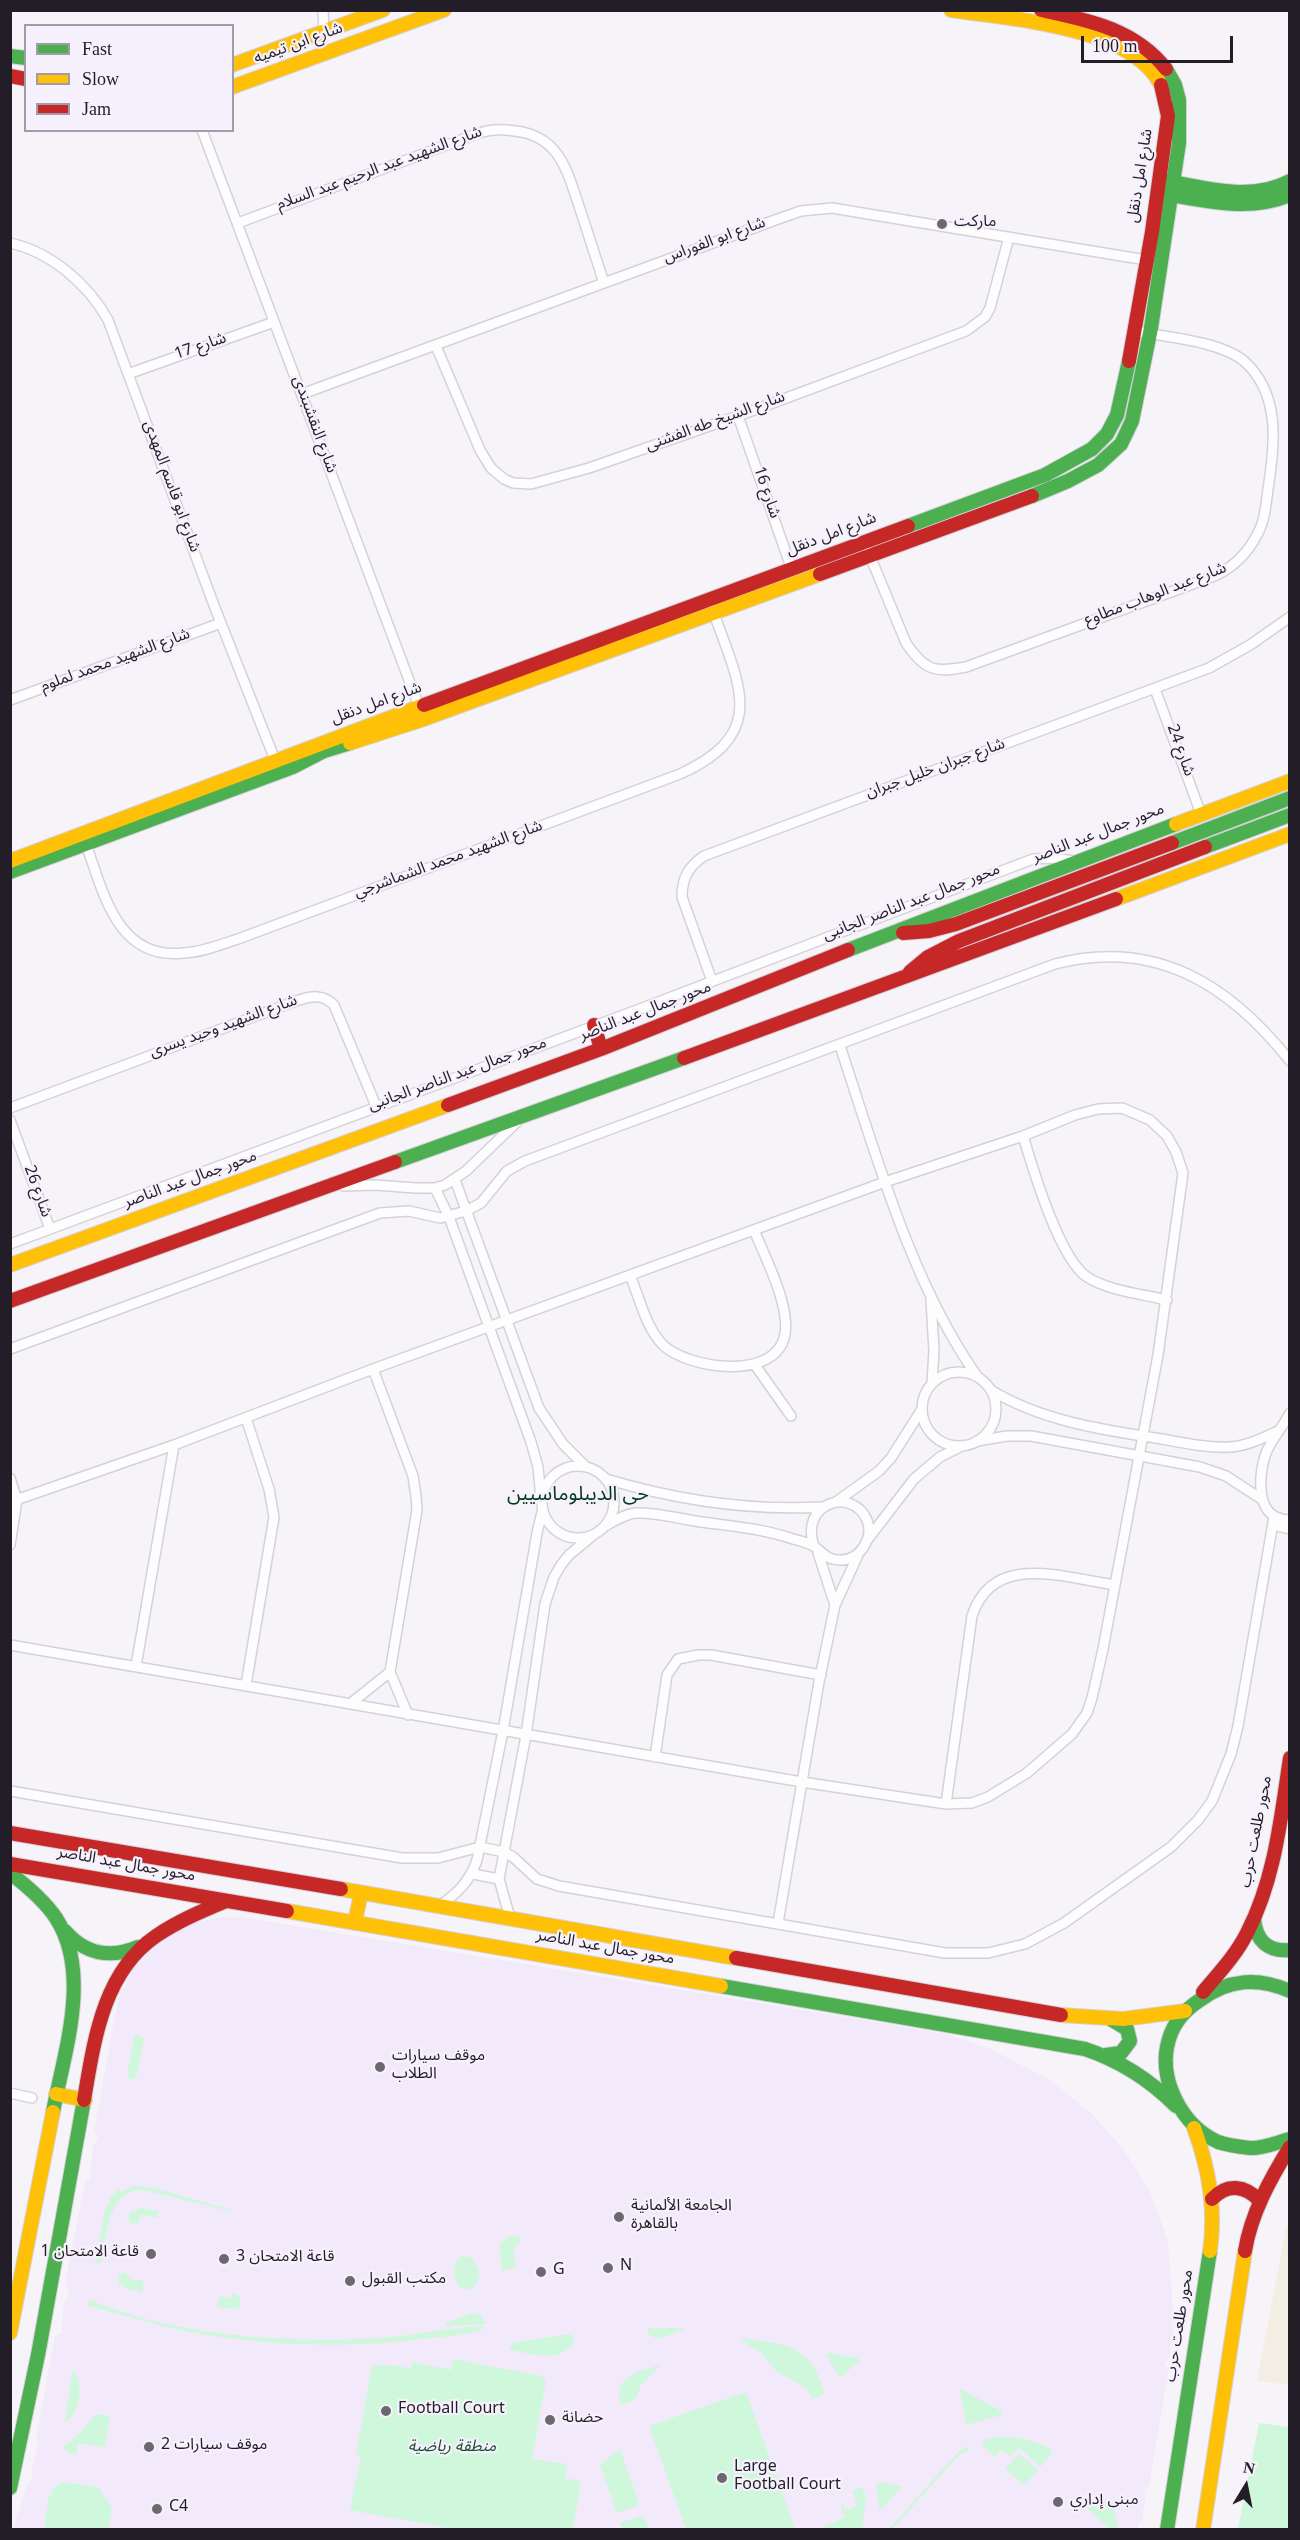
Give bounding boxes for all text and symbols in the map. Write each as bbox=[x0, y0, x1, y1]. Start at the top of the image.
street label: شارع ابن تيميه bbox=[252, 20, 346, 70]
legend bbox=[24, 24, 234, 132]
scale bar bbox=[1084, 24, 1236, 62]
text: 100 m bbox=[1092, 36, 1138, 56]
text: Fast bbox=[82, 39, 112, 59]
text: Slow bbox=[82, 69, 119, 89]
text: Jam bbox=[82, 99, 111, 119]
street label: شارع الشهيد عبد الرحيم عبد السلام bbox=[275, 124, 485, 216]
street label: شارع امل دنقل bbox=[1125, 128, 1159, 224]
place label: ماركت bbox=[954, 214, 996, 234]
street label: شارع ابو الفوراس bbox=[661, 215, 769, 269]
marker: ماركت bbox=[935, 217, 949, 231]
street label: شارع 17 bbox=[173, 330, 229, 366]
street label: شارع النقشبندى bbox=[287, 374, 339, 476]
street label: شارع الشيخ طه الفشنى bbox=[644, 389, 788, 457]
street label: شارع ابو قاسم المهدى bbox=[137, 419, 203, 555]
street label: شارع 16 bbox=[747, 465, 783, 521]
street label: شارع امل دنقل bbox=[784, 510, 880, 562]
street label: شارع عبد الوهاب مطاوع bbox=[1082, 560, 1230, 632]
street label: شارع الشهيد محمد لملوم bbox=[39, 626, 193, 698]
street label: شارع امل دنقل bbox=[329, 680, 425, 730]
street label: شارع 24 bbox=[1161, 723, 1197, 779]
street label: شارع جبران خليل جبران bbox=[864, 736, 1008, 804]
street label: محور جمال عبد الناصر bbox=[1030, 801, 1168, 869]
street label: شارع الشهيد محمد الشماشرجي bbox=[352, 818, 546, 904]
street label: محور جمال عبد الناصر الجانبى bbox=[821, 861, 1003, 947]
street label: محور جمال عبد الناصر bbox=[577, 979, 715, 1047]
street label: شارع الشهيد وحيد يسرى bbox=[148, 992, 300, 1064]
street label: محور جمال عبد الناصر الجانبى bbox=[366, 1035, 550, 1117]
street label: محور جمال عبد الناصر bbox=[122, 1148, 260, 1214]
street label: شارع 26 bbox=[18, 1164, 54, 1220]
district label: حى الديبلوماسيين bbox=[507, 1485, 649, 1509]
street label: محور طلعت حرب bbox=[1238, 1774, 1278, 1890]
street label: محور جمال عبد الناصر bbox=[55, 1844, 197, 1888]
street label: محور جمال عبد الناصر bbox=[534, 1927, 676, 1971]
place label: موقف سيارات الطلاب bbox=[392, 2048, 485, 2086]
marker: موقف سيارات الطلاب bbox=[373, 2060, 387, 2074]
place label: الجامعة الألمانية بالقاهرة bbox=[631, 2198, 732, 2236]
marker: الجامعة الألمانية بالقاهرة bbox=[612, 2210, 626, 2224]
place label: قاعة الامتحان 1 bbox=[41, 2244, 139, 2264]
marker: قاعة الامتحان 1 bbox=[144, 2247, 158, 2261]
place label: قاعة الامتحان 3 bbox=[236, 2249, 334, 2269]
marker: قاعة الامتحان 3 bbox=[217, 2252, 231, 2266]
place label: N bbox=[620, 2258, 632, 2278]
marker: N bbox=[601, 2261, 615, 2275]
place label: G bbox=[553, 2262, 565, 2282]
marker: G bbox=[534, 2265, 548, 2279]
street label: محور طلعت حرب bbox=[1163, 2268, 1199, 2384]
place label: مكتب القبول bbox=[362, 2271, 446, 2291]
marker: مكتب القبول bbox=[343, 2274, 357, 2288]
place label: Football Court bbox=[398, 2401, 505, 2421]
marker: Football Court bbox=[379, 2404, 393, 2418]
place label: حضانة bbox=[562, 2410, 603, 2430]
marker: حضانة bbox=[543, 2413, 557, 2427]
place label: موقف سيارات 2 bbox=[161, 2437, 267, 2457]
park label: منطقة رياضية bbox=[408, 2439, 496, 2459]
marker: موقف سيارات 2 bbox=[142, 2440, 156, 2454]
north arrow bbox=[1216, 2456, 1276, 2516]
text: N bbox=[1242, 2458, 1256, 2477]
place label: Large Football Court bbox=[734, 2459, 841, 2497]
marker: Large Football Court bbox=[715, 2471, 729, 2485]
place label: مبنى إداري bbox=[1070, 2492, 1139, 2512]
marker: مبنى إداري bbox=[1051, 2495, 1065, 2509]
place label: C4 bbox=[169, 2499, 188, 2519]
marker: C4 bbox=[150, 2502, 164, 2516]

